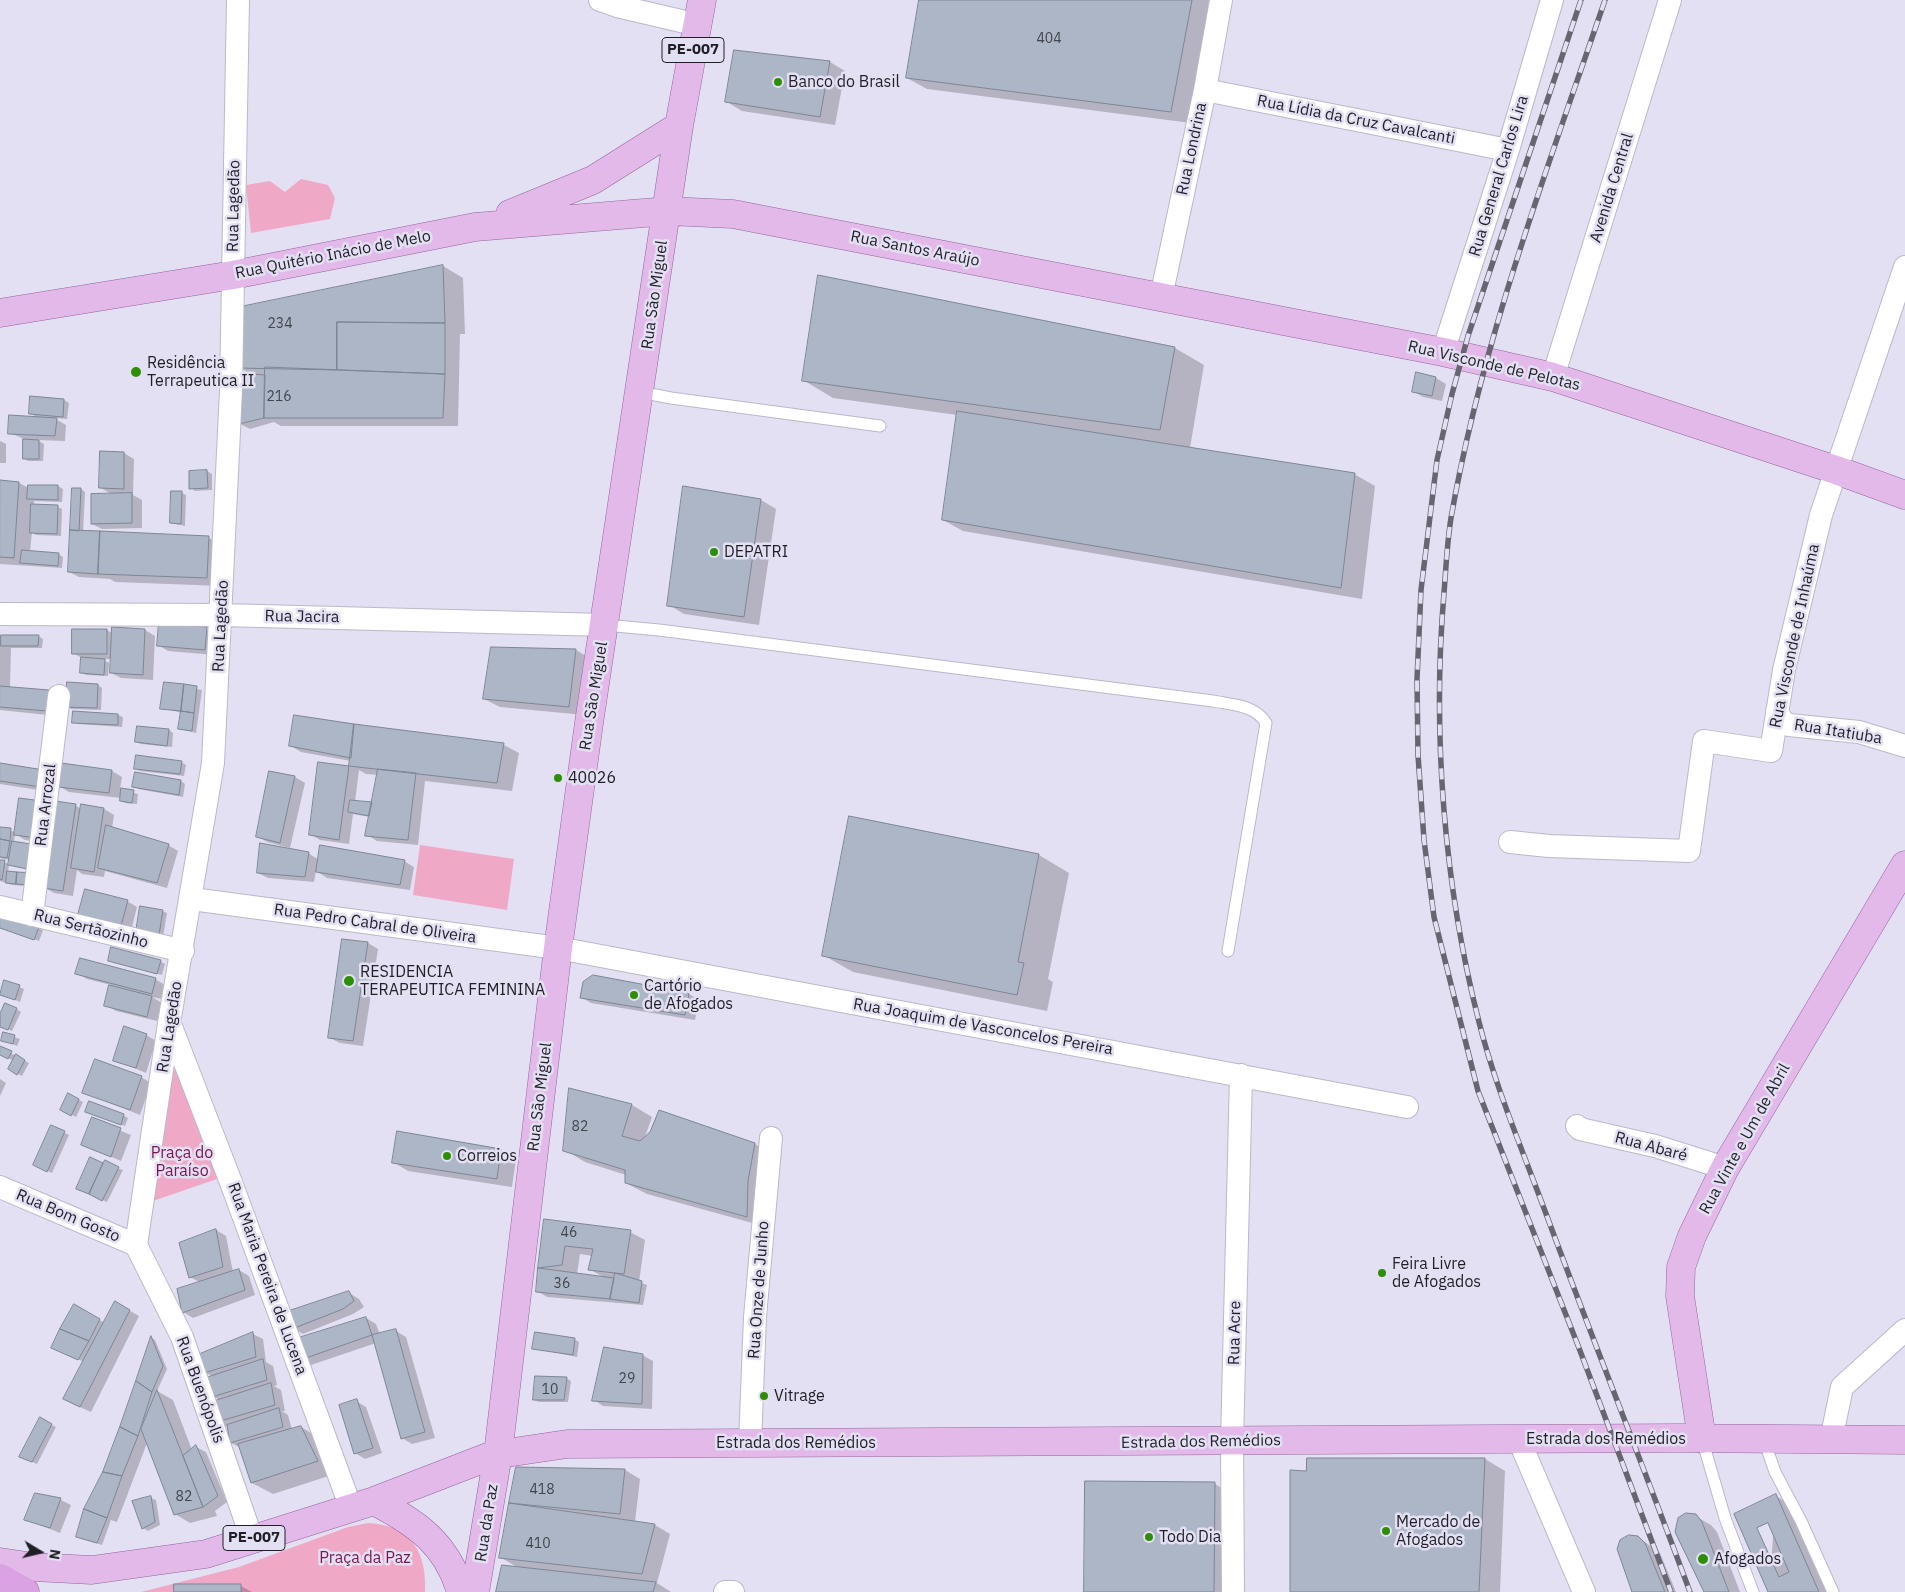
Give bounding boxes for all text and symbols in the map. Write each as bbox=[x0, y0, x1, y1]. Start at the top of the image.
house number: 404 bbox=[1036, 31, 1062, 47]
road number: PE-007 bbox=[662, 38, 724, 62]
place label: Banco do Brasil bbox=[788, 72, 900, 92]
marker: Banco do Brasil bbox=[772, 76, 784, 88]
street label: Rua Lídia da Cruz Cavalcanti bbox=[1255, 91, 1457, 149]
street label: Rua General Carlos Lira bbox=[1465, 93, 1533, 259]
street label: Rua Londrina bbox=[1173, 101, 1211, 197]
street label: Avenida Central bbox=[1586, 131, 1638, 245]
street label: Rua Lagedão bbox=[224, 160, 244, 252]
street label: Rua Quitério Inácio de Melo bbox=[234, 227, 432, 283]
street label: Rua Santos Araújo bbox=[849, 227, 981, 271]
street label: Rua São Miguel bbox=[638, 239, 672, 351]
house number: 234 bbox=[267, 316, 293, 332]
street label: Rua Visconde de Pelotas bbox=[1406, 337, 1582, 395]
place label: Residência Terrapeutica II bbox=[147, 353, 254, 391]
marker: Residência Terrapeutica II bbox=[129, 365, 143, 379]
house number: 216 bbox=[266, 389, 292, 405]
place label: DEPATRI bbox=[724, 542, 788, 562]
street label: Rua Visconde de Inhaúma bbox=[1766, 542, 1824, 730]
marker: DEPATRI bbox=[708, 546, 720, 558]
street label: Rua Lagedão bbox=[209, 580, 233, 672]
street label: Rua Jacira bbox=[264, 607, 340, 627]
street label: Rua São Miguel bbox=[576, 640, 612, 752]
street label: Rua Itatiuba bbox=[1793, 716, 1883, 748]
street label: Rua Arrozal bbox=[31, 763, 61, 847]
place label: 40026 bbox=[568, 768, 616, 788]
marker: 40026 bbox=[552, 772, 564, 784]
street label: Rua Pedro Cabral de Oliveira bbox=[273, 900, 477, 948]
street label: Rua Sertãozinho bbox=[32, 906, 150, 952]
place label: RESIDENCIA TERAPEUTICA FEMININA bbox=[360, 962, 545, 1000]
marker: RESIDENCIA TERAPEUTICA FEMININA bbox=[342, 974, 356, 988]
place label: Cartório de Afogados bbox=[644, 976, 733, 1014]
street label: Rua Lagedão bbox=[153, 980, 187, 1074]
marker: Cartório de Afogados bbox=[628, 989, 640, 1001]
street label: Rua Joaquim de Vasconcelos Pereira bbox=[852, 995, 1114, 1059]
street label: Rua São Miguel bbox=[524, 1041, 556, 1153]
street label: Rua Vinte e Um de Abril bbox=[1696, 1060, 1794, 1218]
house number: 82 bbox=[572, 1119, 588, 1135]
street label: Rua Abaré bbox=[1613, 1128, 1689, 1166]
park label: Praça do Paraíso bbox=[151, 1143, 213, 1181]
place label: Correios bbox=[457, 1146, 517, 1166]
marker: Correios bbox=[441, 1150, 453, 1162]
street label: Rua Maria Pereira de Lucena bbox=[223, 1180, 311, 1378]
street label: Rua Bom Gosto bbox=[13, 1185, 123, 1247]
street label: Rua Onze de Junho bbox=[745, 1220, 773, 1360]
house number: 46 bbox=[561, 1225, 577, 1241]
place label: Feira Livre de Afogados bbox=[1392, 1254, 1481, 1292]
marker: Feira Livre de Afogados bbox=[1376, 1267, 1388, 1279]
house number: 36 bbox=[554, 1276, 570, 1292]
street label: Rua Acre bbox=[1225, 1301, 1245, 1365]
street label: Rua Buenópolis bbox=[172, 1334, 228, 1446]
house number: 29 bbox=[619, 1371, 635, 1387]
house number: 10 bbox=[542, 1382, 558, 1398]
place label: Vitrage bbox=[774, 1386, 825, 1406]
marker: Vitrage bbox=[758, 1390, 770, 1402]
street label: Estrada dos Remédios bbox=[1526, 1429, 1686, 1449]
street label: Estrada dos Remédios bbox=[1121, 1431, 1281, 1453]
street label: Estrada dos Remédios bbox=[716, 1433, 876, 1453]
house number: 418 bbox=[529, 1482, 555, 1498]
street label: Rua da Paz bbox=[471, 1483, 503, 1563]
house number: 82 bbox=[176, 1489, 192, 1505]
place label: Mercado de Afogados bbox=[1396, 1512, 1480, 1550]
marker: Mercado de Afogados bbox=[1380, 1525, 1392, 1537]
road number: PE-007 bbox=[223, 1526, 285, 1550]
north arrow bbox=[15, 1527, 65, 1577]
place label: Todo Dia bbox=[1159, 1527, 1221, 1547]
marker: Todo Dia bbox=[1143, 1531, 1155, 1543]
house number: 410 bbox=[525, 1536, 551, 1552]
text: N bbox=[45, 1548, 64, 1561]
park label: Praça da Paz bbox=[319, 1548, 411, 1568]
place label: Afogados bbox=[1714, 1549, 1781, 1569]
marker: Afogados bbox=[1696, 1552, 1710, 1566]

